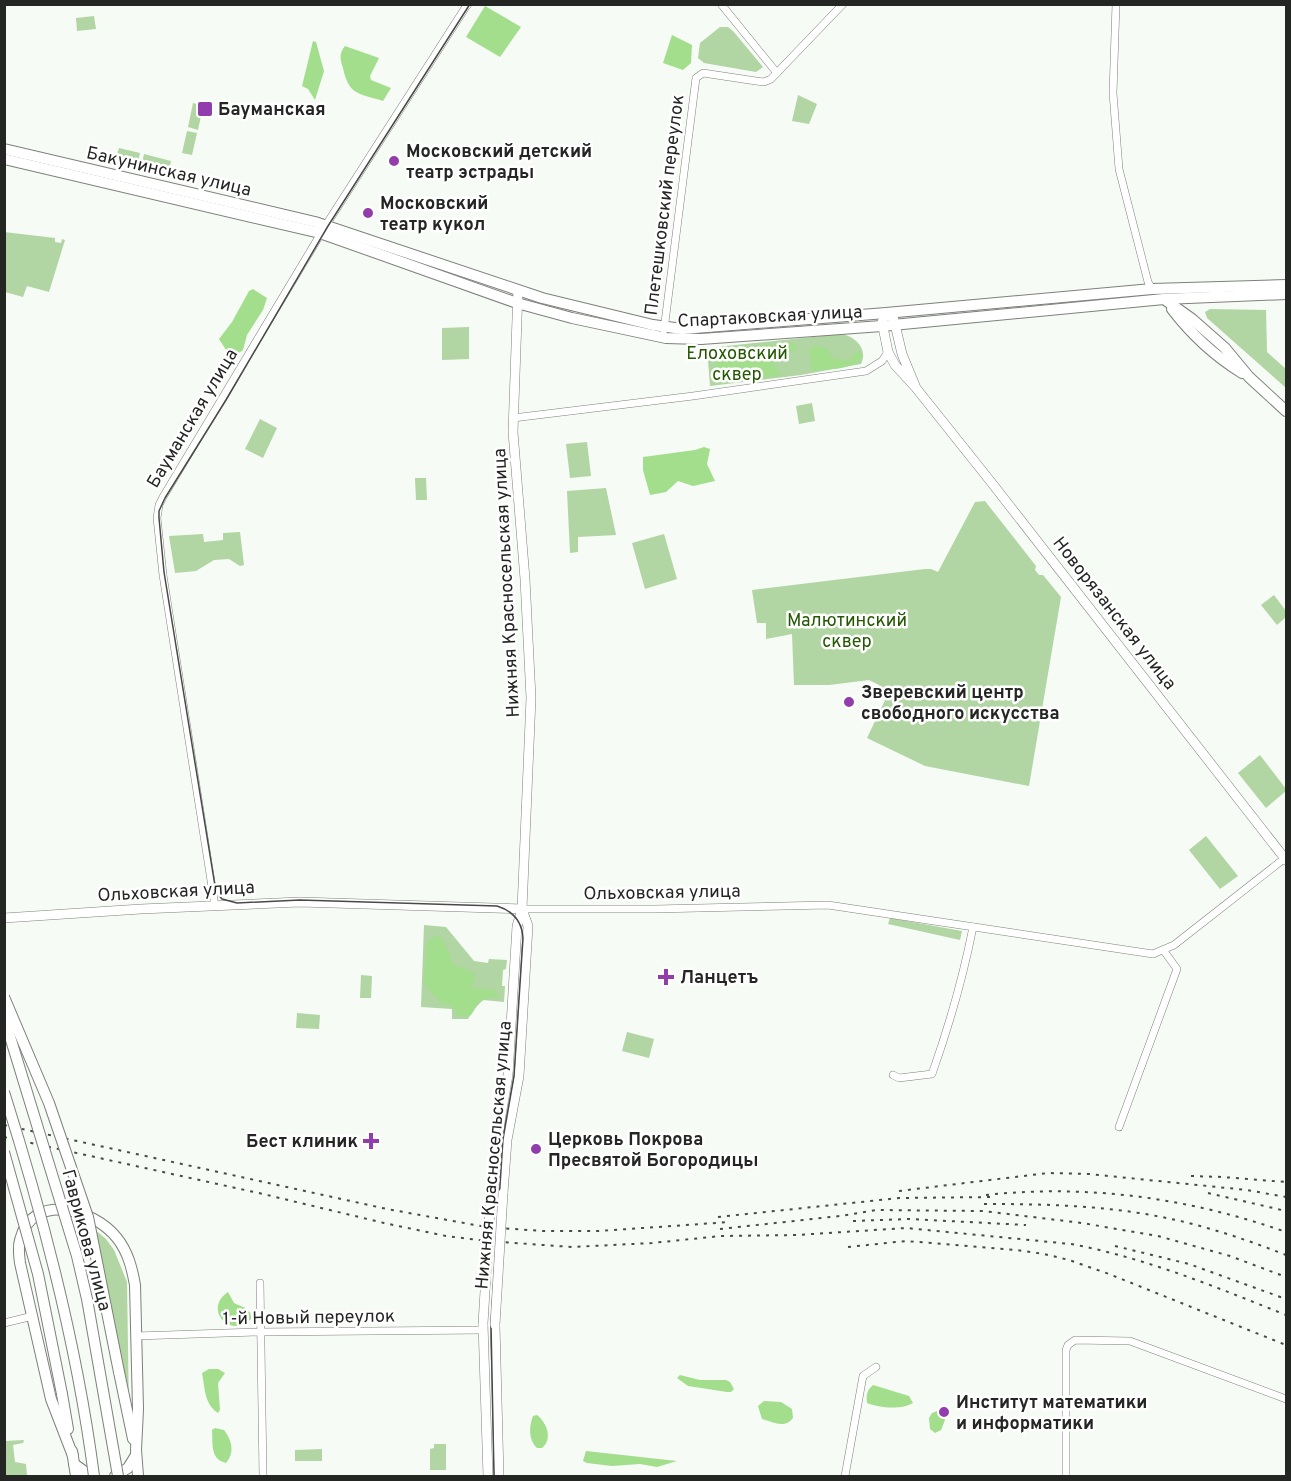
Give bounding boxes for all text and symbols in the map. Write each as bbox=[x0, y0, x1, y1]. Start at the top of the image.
street label: Плетешковский переулок bbox=[641, 93, 690, 317]
place label: Бауманская bbox=[218, 99, 326, 122]
marker: Бауманская bbox=[196, 100, 214, 118]
place label: Московский детский театр эстрады bbox=[406, 141, 592, 185]
street label: Бакунинская улица bbox=[84, 142, 253, 203]
marker: Московский детский театр эстрады bbox=[387, 154, 401, 168]
place label: Московский театр кукол bbox=[380, 193, 488, 237]
marker: Московский театр кукол bbox=[361, 206, 375, 220]
street label: Спартаковская улица bbox=[677, 301, 863, 334]
park label: Елоховский сквер bbox=[686, 343, 788, 387]
street label: Бауманская улица bbox=[143, 345, 244, 493]
street label: Нижняя Красносельская улица bbox=[489, 448, 526, 718]
street label: Новорязанская улица bbox=[1047, 533, 1181, 695]
park label: Малютинский сквер bbox=[787, 610, 907, 654]
place label: Зверевский центр свободного искусства bbox=[861, 682, 1060, 726]
marker: Зверевский центр свободного искусства bbox=[842, 695, 856, 709]
street label: Ольховская улица bbox=[97, 877, 255, 908]
street label: Ольховская улица bbox=[583, 881, 741, 906]
place label: Ланцетъ bbox=[680, 967, 758, 990]
marker: Ланцетъ bbox=[657, 968, 675, 986]
street label: Нижняя Красносельская улица bbox=[471, 1020, 518, 1290]
place label: Церковь Покрова Пресвятой Богородицы bbox=[548, 1129, 759, 1173]
place label: Бест клиник bbox=[246, 1131, 358, 1154]
marker: Бест клиник bbox=[362, 1132, 380, 1150]
marker: Церковь Покрова Пресвятой Богородицы bbox=[529, 1142, 543, 1156]
street label: Гаврикова улица bbox=[56, 1167, 116, 1314]
street label: 1-й Новый переулок bbox=[223, 1305, 395, 1332]
place label: Институт математики и информатики bbox=[956, 1392, 1147, 1436]
marker: Институт математики и информатики bbox=[937, 1405, 951, 1419]

